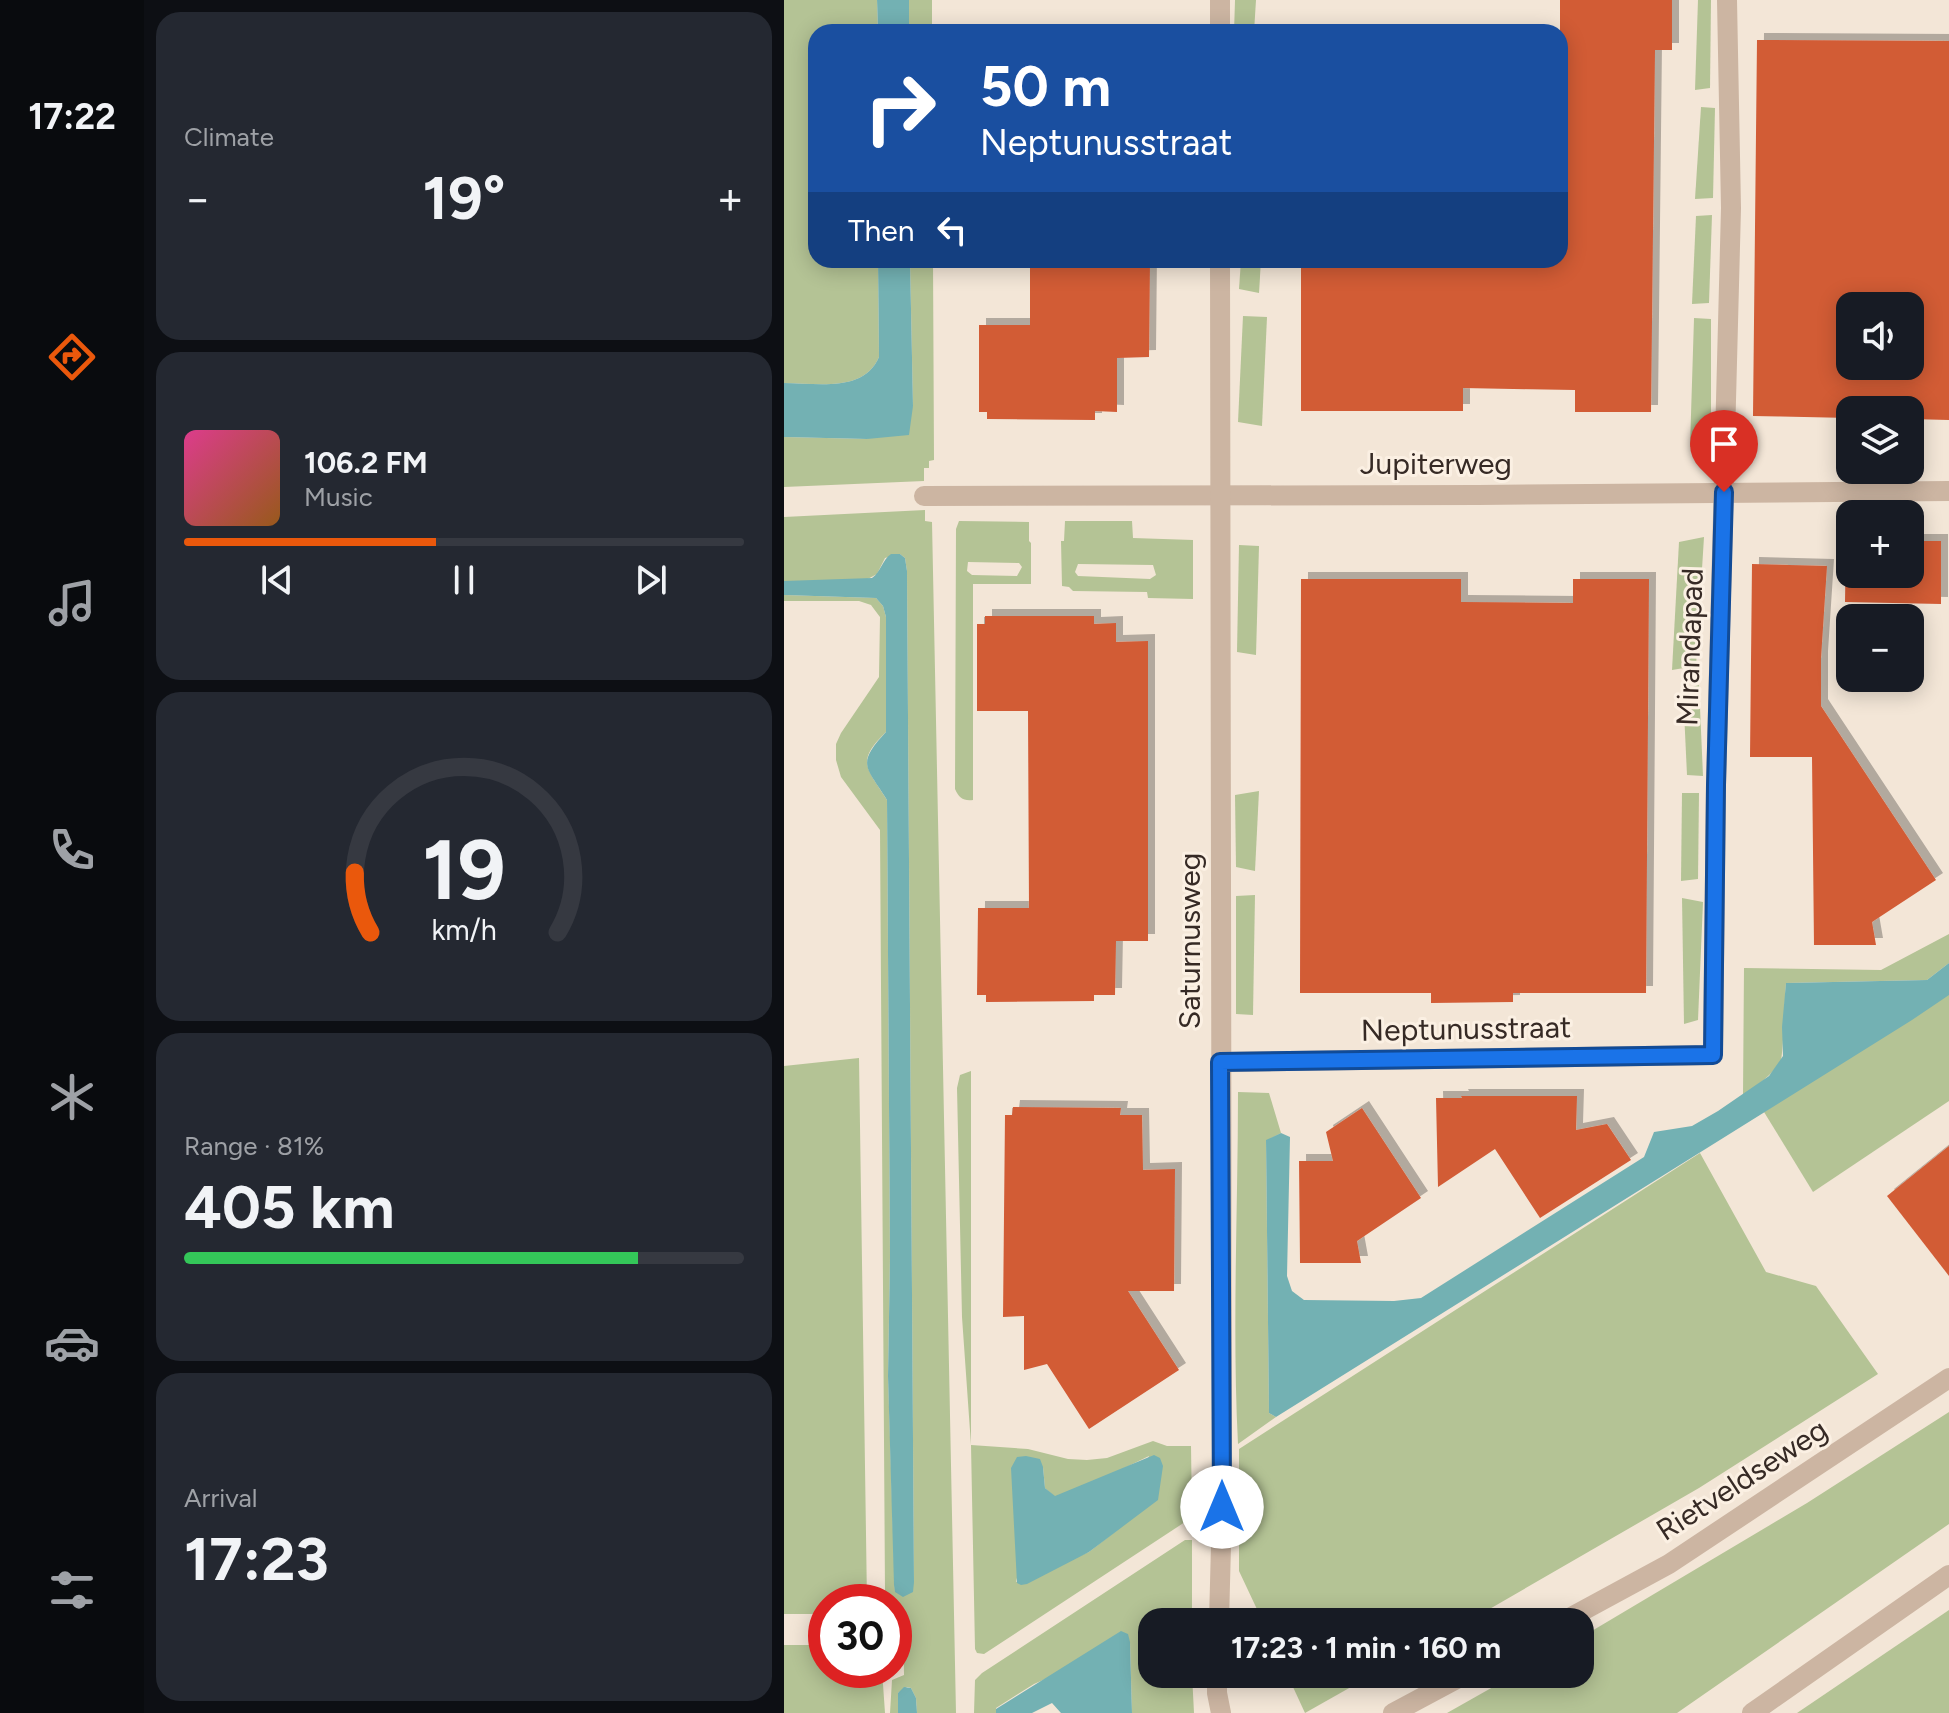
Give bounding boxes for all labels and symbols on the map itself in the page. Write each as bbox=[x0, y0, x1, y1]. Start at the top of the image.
pin bbox=[1690, 410, 1758, 492]
street label: Jupiterweg bbox=[1360, 445, 1512, 482]
street label: Mirandapad bbox=[1668, 567, 1711, 727]
street label: Saturnusweg bbox=[1171, 853, 1208, 1029]
street label: Neptunusstraat bbox=[1361, 1008, 1571, 1049]
street label: Rietveldseweg bbox=[1649, 1411, 1834, 1549]
position arrow bbox=[1180, 1465, 1264, 1549]
speed limit sign: 30 bbox=[808, 1584, 912, 1688]

